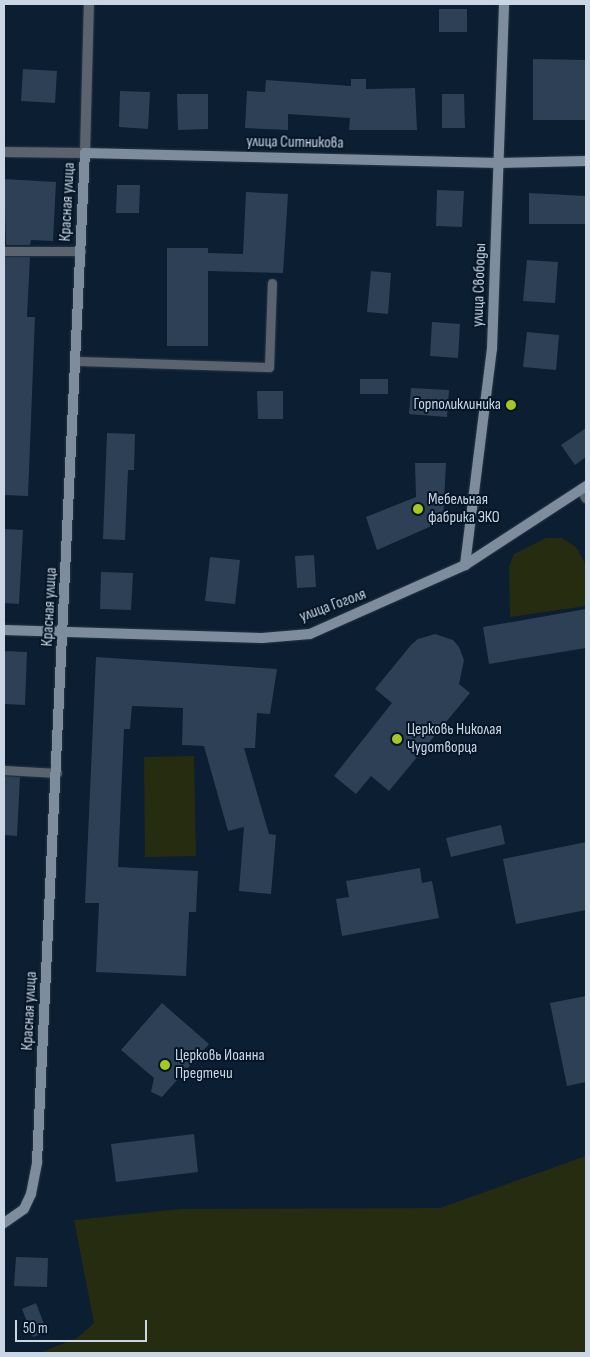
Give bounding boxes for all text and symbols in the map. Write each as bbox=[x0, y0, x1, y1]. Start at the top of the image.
street label: улица Ситникова bbox=[246, 133, 344, 153]
street label: Красная улица bbox=[56, 162, 80, 242]
street label: улица Свободы bbox=[469, 243, 491, 327]
place label: Горполиклиника bbox=[413, 395, 501, 415]
marker: Горполиклиника bbox=[505, 399, 517, 411]
place label: Мебельная фабрика ЭКО bbox=[428, 490, 500, 528]
marker: Мебельная фабрика ЭКО bbox=[412, 503, 424, 515]
street label: Красная улица bbox=[38, 567, 62, 647]
street label: улица Гоголя bbox=[297, 585, 369, 627]
place label: Церковь Николая Чудотворца bbox=[407, 720, 502, 758]
marker: Церковь Николая Чудотворца bbox=[391, 733, 403, 745]
street label: Красная улица bbox=[18, 971, 42, 1051]
place label: Церковь Иоанна Предтечи bbox=[175, 1046, 265, 1084]
marker: Церковь Иоанна Предтечи bbox=[159, 1059, 171, 1071]
scale bar bbox=[18, 1310, 150, 1342]
text: 50 m bbox=[23, 1319, 48, 1338]

